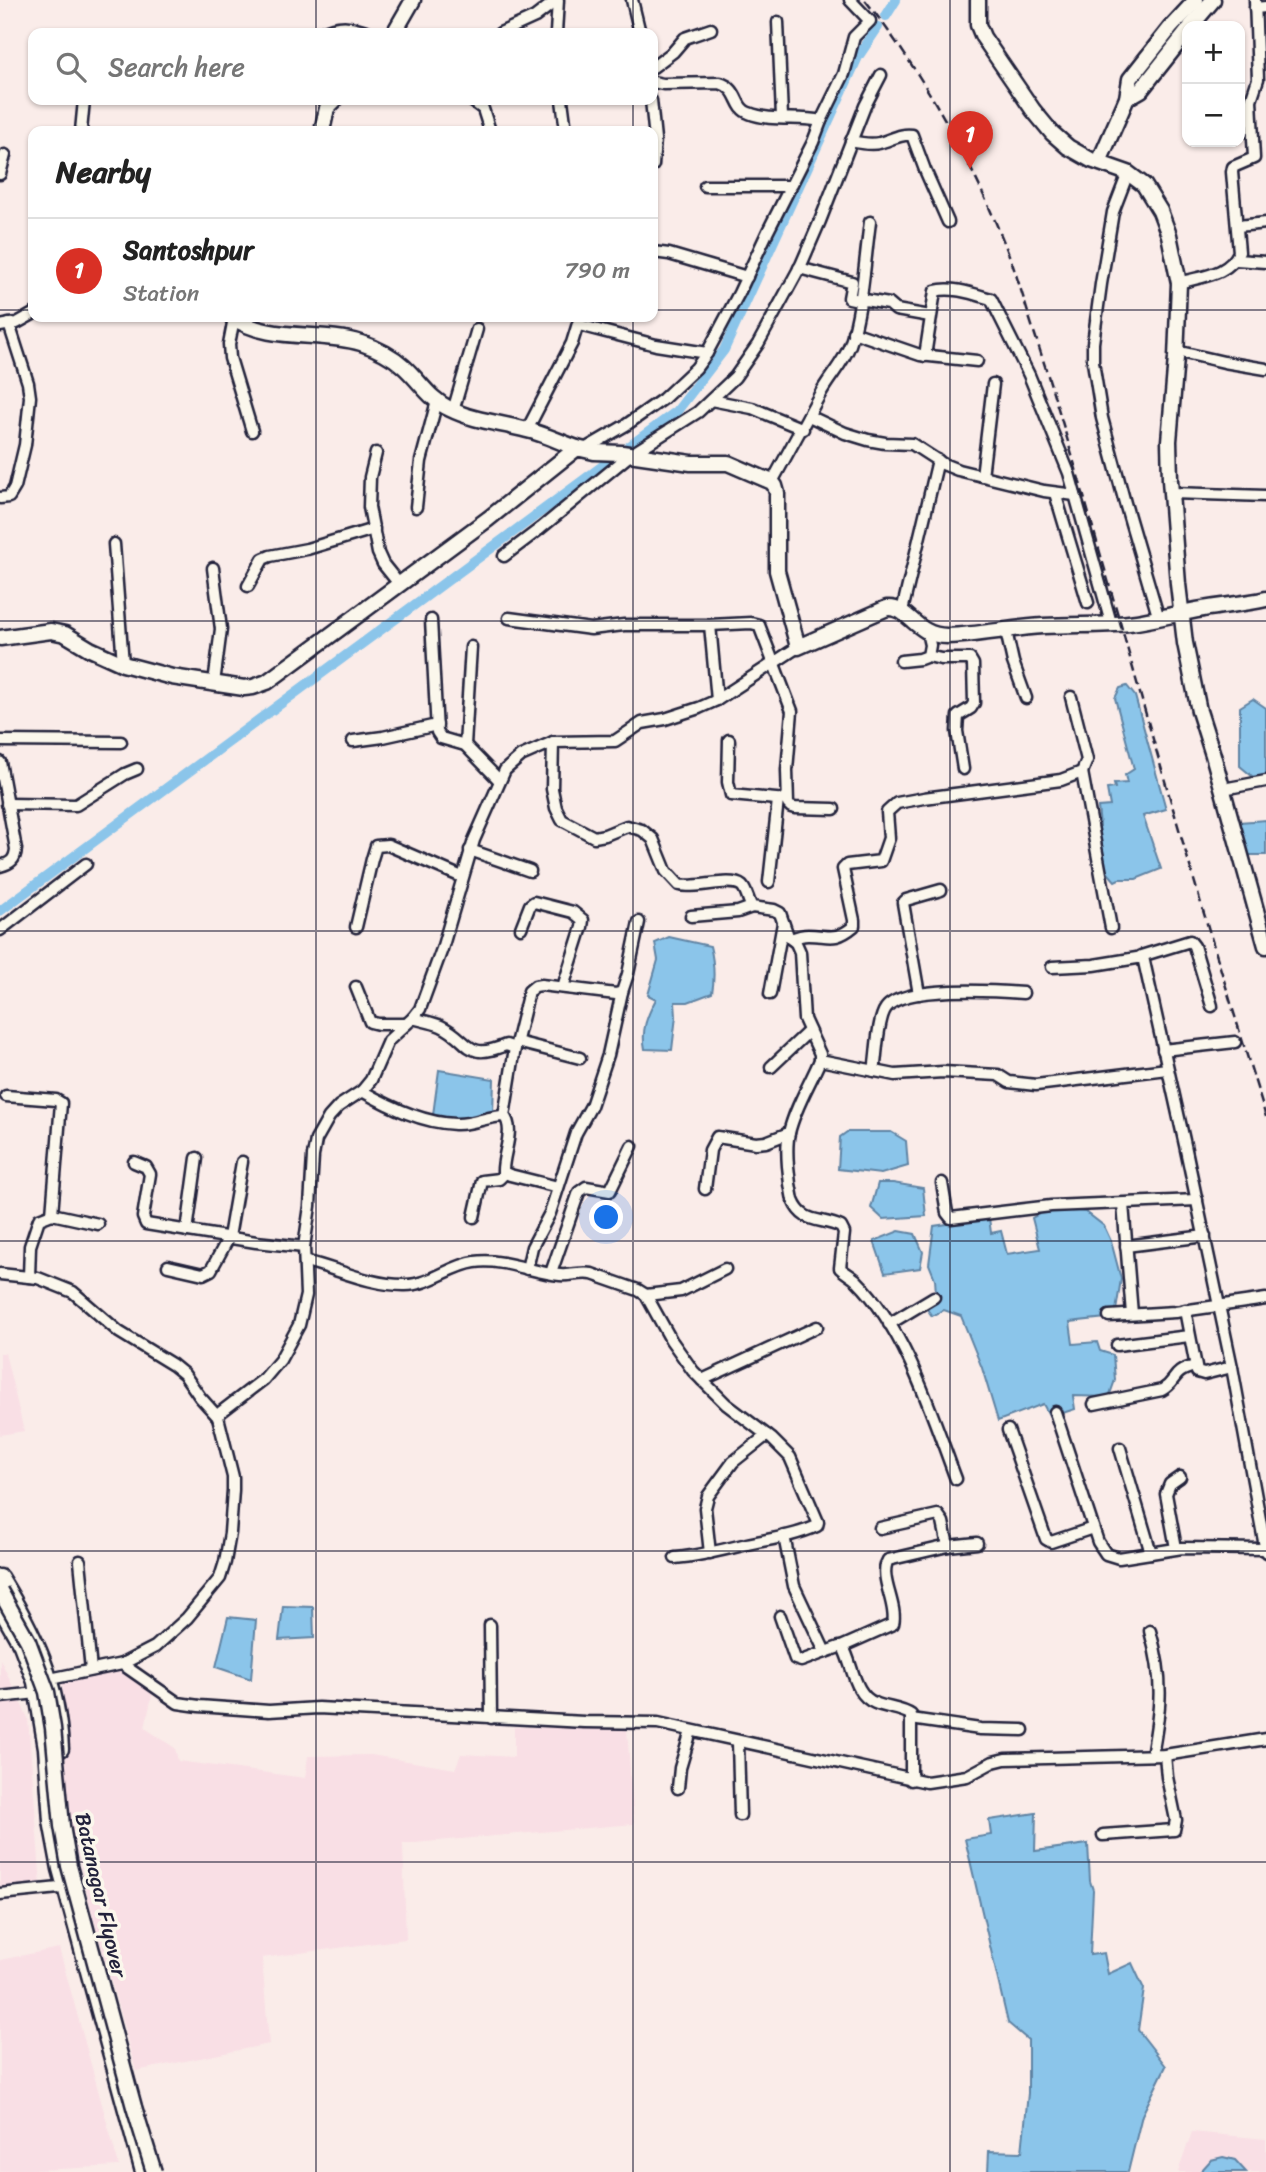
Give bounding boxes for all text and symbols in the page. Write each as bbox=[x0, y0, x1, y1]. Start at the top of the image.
map controls bbox=[1182, 21, 1245, 147]
button: + bbox=[1182, 21, 1245, 84]
search box bbox=[28, 28, 658, 105]
text: Search here bbox=[108, 44, 245, 90]
icon: search bbox=[52, 48, 90, 86]
button: − bbox=[1182, 84, 1245, 147]
pin: 1 bbox=[947, 111, 993, 169]
text: Nearby bbox=[56, 145, 151, 199]
text: Santoshpur bbox=[123, 227, 254, 273]
text: 1 bbox=[74, 250, 84, 291]
text: 790 m bbox=[565, 250, 630, 291]
text: Station bbox=[123, 273, 199, 314]
your location bbox=[589, 1200, 623, 1234]
street label: Batanagar Flyover bbox=[64, 1809, 139, 1982]

